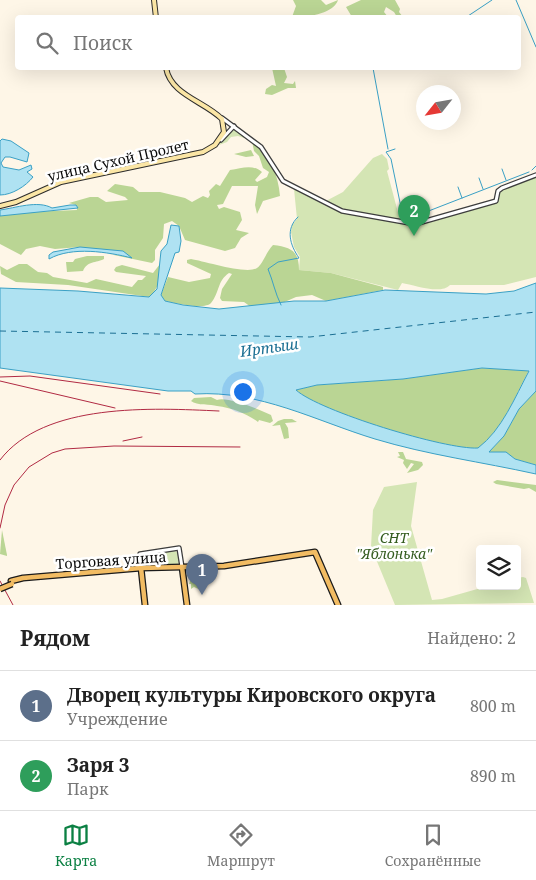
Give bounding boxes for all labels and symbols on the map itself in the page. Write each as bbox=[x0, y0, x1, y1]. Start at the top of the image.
north arrow bbox=[416, 85, 461, 130]
street label: улица Сухой Пролет bbox=[46, 134, 191, 185]
pin: 2 bbox=[398, 195, 430, 236]
water label: Иртыш bbox=[237, 333, 300, 361]
your location bbox=[230, 379, 256, 405]
park label: СНТ "Яблонька" bbox=[356, 528, 433, 563]
street label: Торговая улица bbox=[55, 547, 167, 573]
pin: 1 bbox=[186, 554, 218, 595]

